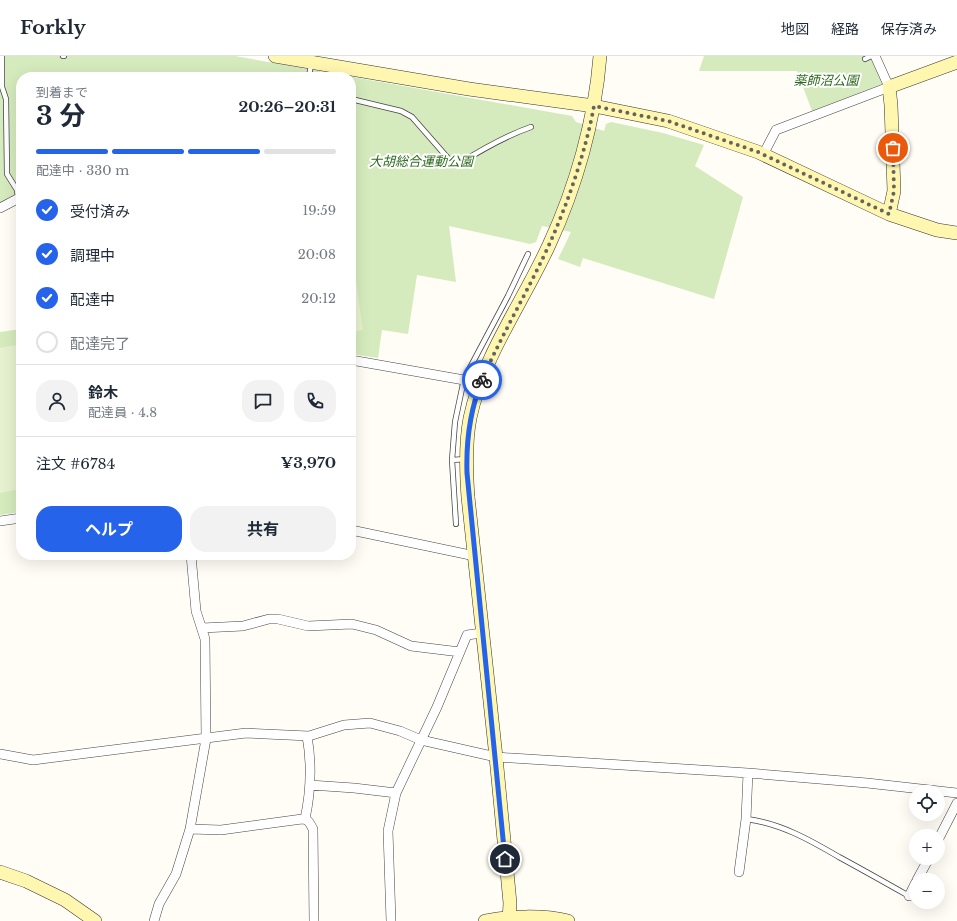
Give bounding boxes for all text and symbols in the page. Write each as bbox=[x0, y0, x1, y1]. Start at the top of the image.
text: Forkly bbox=[20, 16, 86, 39]
text: 地図 bbox=[781, 20, 809, 38]
text: 経路 bbox=[831, 20, 859, 38]
text: 保存済み bbox=[881, 20, 937, 38]
park label: 薬師沼公園 bbox=[793, 72, 860, 89]
text: 到着まで bbox=[36, 84, 88, 101]
text: 20:26–20:31 bbox=[238, 97, 336, 116]
text: 3 分 bbox=[36, 100, 85, 132]
pin bbox=[876, 131, 910, 165]
icon: bag bbox=[882, 137, 904, 159]
park label: 大胡総合運動公園 bbox=[369, 153, 475, 170]
text: 配達中 · 330 m bbox=[36, 162, 129, 179]
icon: check bbox=[36, 199, 58, 221]
text: 受付済み bbox=[70, 202, 130, 221]
text: 19:59 bbox=[302, 202, 336, 219]
icon: check bbox=[36, 243, 58, 265]
text: 調理中 bbox=[70, 246, 115, 265]
text: 20:08 bbox=[298, 246, 336, 263]
icon: check bbox=[36, 287, 58, 309]
text: 配達中 bbox=[70, 290, 115, 309]
text: 20:12 bbox=[301, 290, 336, 307]
text: 配達完了 bbox=[70, 334, 130, 353]
courier bbox=[462, 360, 502, 400]
icon: bike bbox=[471, 369, 493, 391]
button: person bbox=[36, 380, 78, 422]
button: chat bbox=[242, 380, 284, 422]
button: phone bbox=[294, 380, 336, 422]
text: 鈴木 bbox=[88, 383, 118, 402]
text: 配達員 · 4.8 bbox=[88, 404, 157, 421]
text: ¥3,970 bbox=[281, 453, 336, 472]
text: 注文 #6784 bbox=[36, 454, 115, 473]
button: ヘルプ bbox=[36, 506, 182, 552]
button: 共有 bbox=[190, 506, 336, 552]
map controls bbox=[909, 785, 945, 909]
button: locate bbox=[909, 785, 945, 821]
button: + bbox=[909, 829, 945, 865]
pin bbox=[488, 842, 522, 876]
icon: home bbox=[494, 848, 516, 870]
button: − bbox=[909, 873, 945, 909]

